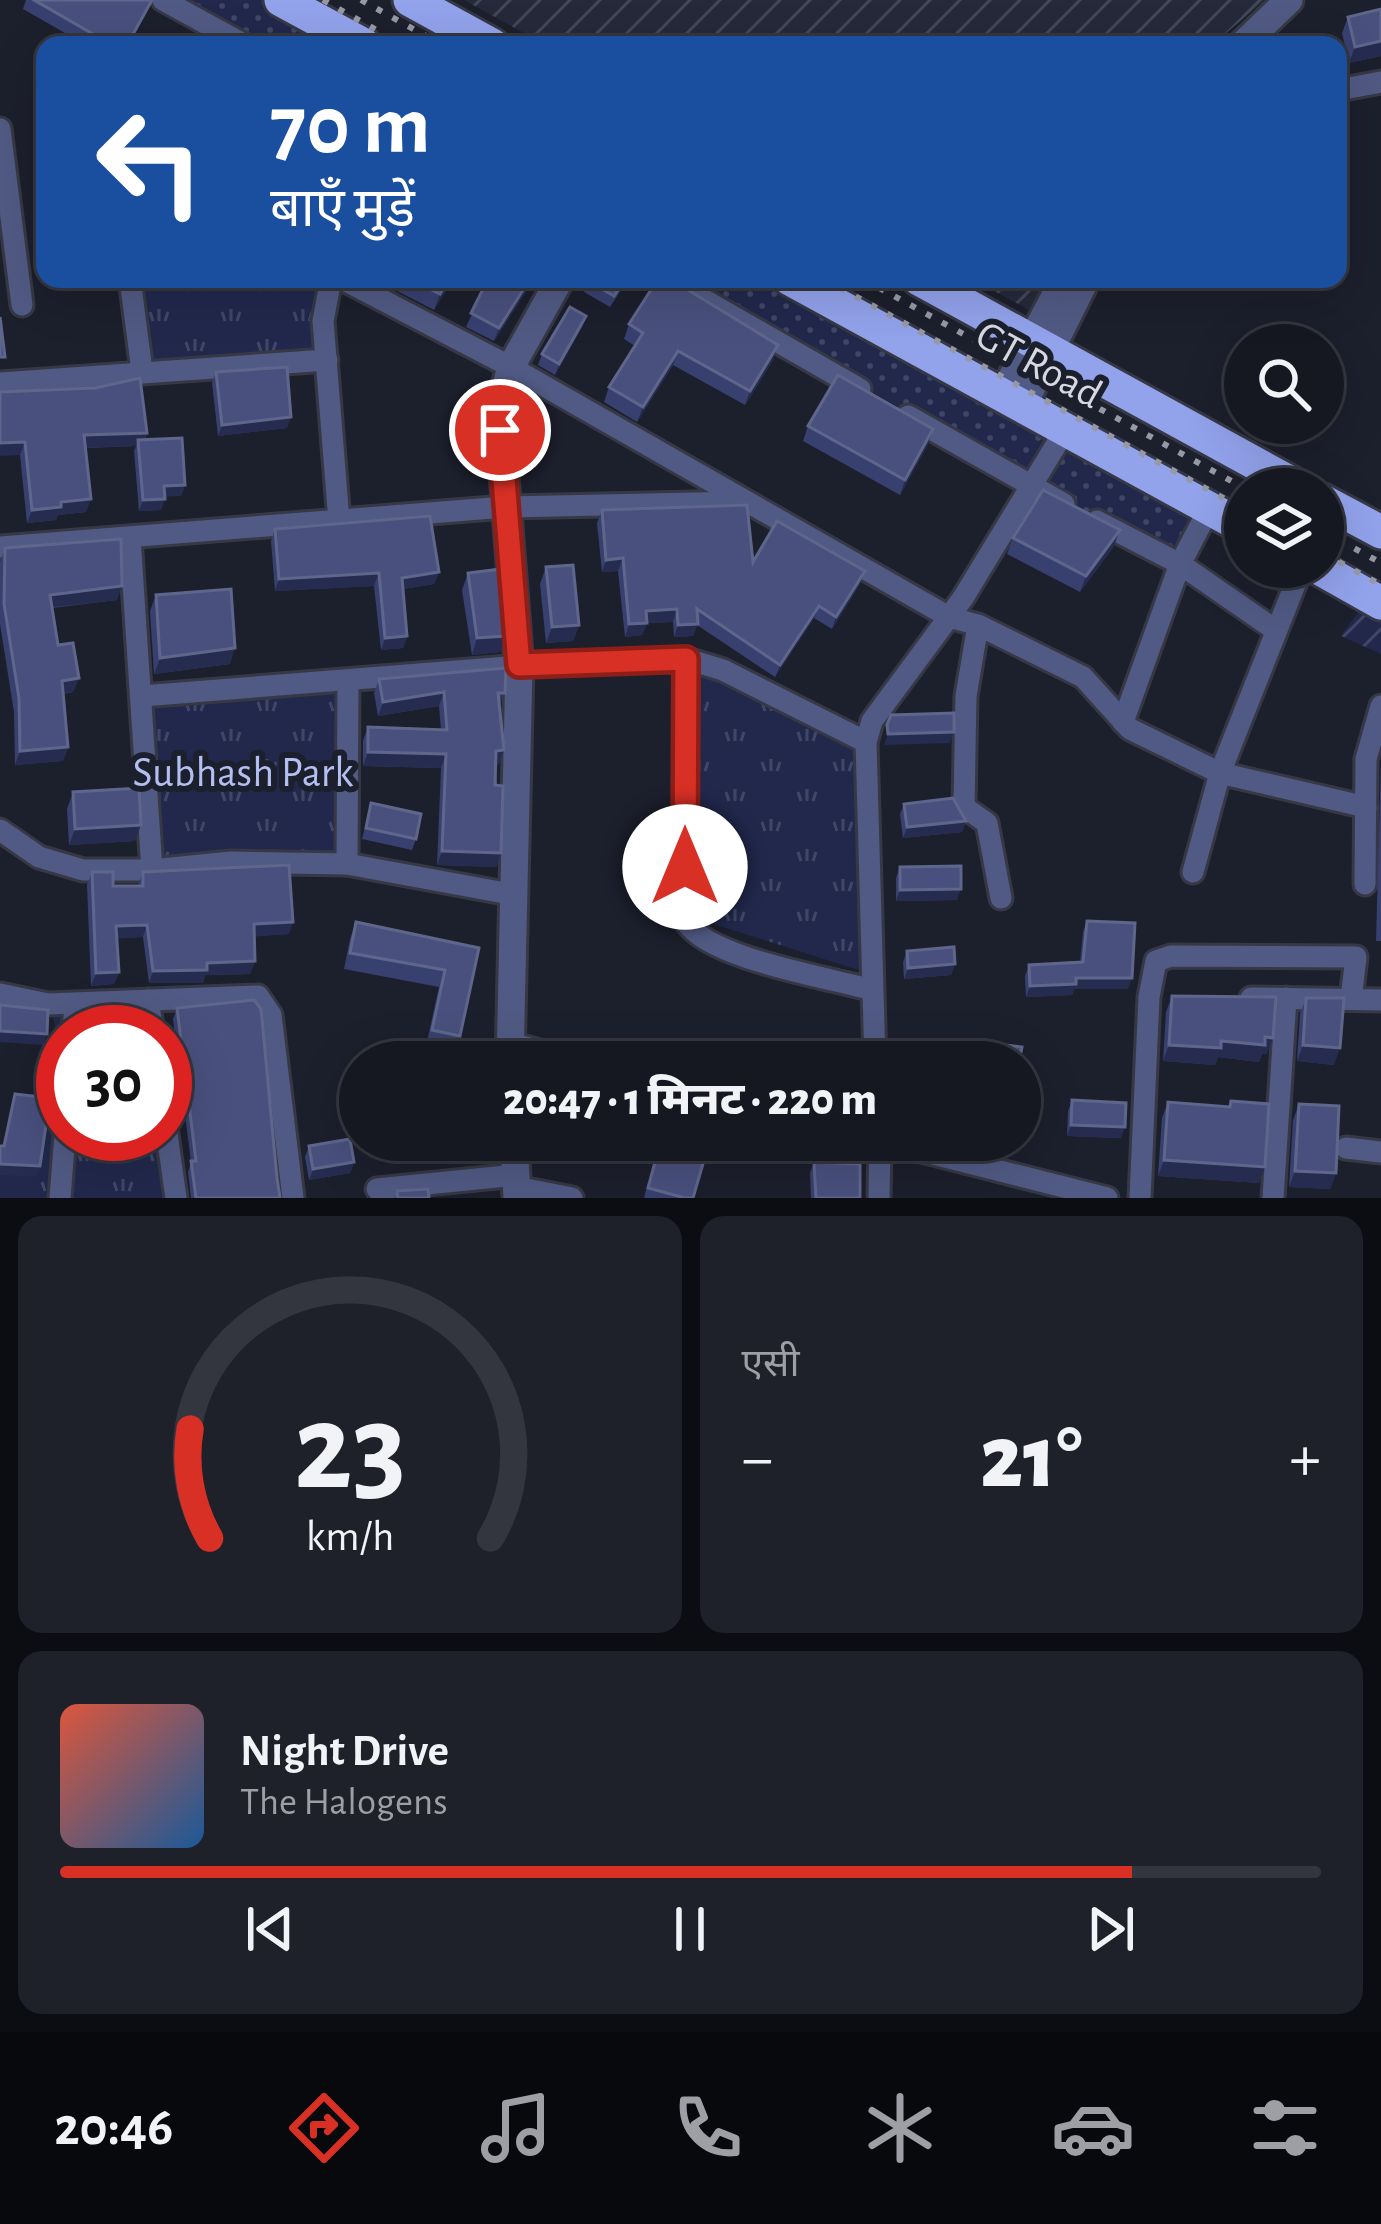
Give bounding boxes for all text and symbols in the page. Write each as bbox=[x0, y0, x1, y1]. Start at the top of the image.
icon: left bbox=[72, 84, 228, 240]
text: 70 m bbox=[270, 85, 431, 169]
text: बाएँ मुड़ें bbox=[270, 183, 415, 237]
street label: GT Road bbox=[969, 314, 1109, 416]
map controls bbox=[1224, 324, 1344, 588]
button: search bbox=[1224, 324, 1344, 444]
pin bbox=[449, 379, 551, 481]
icon: arrive bbox=[467, 397, 533, 463]
button: layers bbox=[1224, 468, 1344, 588]
park label: Subhash Park bbox=[133, 752, 353, 794]
position arrow bbox=[622, 804, 748, 930]
speed limit sign: 30 bbox=[36, 1005, 192, 1161]
text: 20:47 · 1 मिनट · 220 m bbox=[503, 1078, 877, 1123]
text: एसी bbox=[742, 1345, 800, 1384]
text: 23 bbox=[293, 1387, 406, 1512]
text: 21° bbox=[980, 1414, 1083, 1504]
text: − bbox=[742, 1426, 773, 1492]
text: + bbox=[1289, 1426, 1321, 1492]
text: km/h bbox=[306, 1515, 394, 1558]
text: Night Drive bbox=[240, 1729, 449, 1774]
text: The Halogens bbox=[240, 1783, 448, 1822]
icon: previous bbox=[237, 1896, 303, 1962]
icon: pause bbox=[657, 1896, 723, 1962]
icon: next bbox=[1078, 1896, 1144, 1962]
icon: directions bbox=[282, 2086, 366, 2170]
icon: music bbox=[474, 2086, 558, 2170]
icon: phone bbox=[666, 2086, 750, 2170]
icon: climate bbox=[858, 2086, 942, 2170]
icon: car bbox=[1051, 2086, 1135, 2170]
icon: filters bbox=[1243, 2086, 1327, 2170]
text: 20:46 bbox=[54, 2101, 173, 2155]

